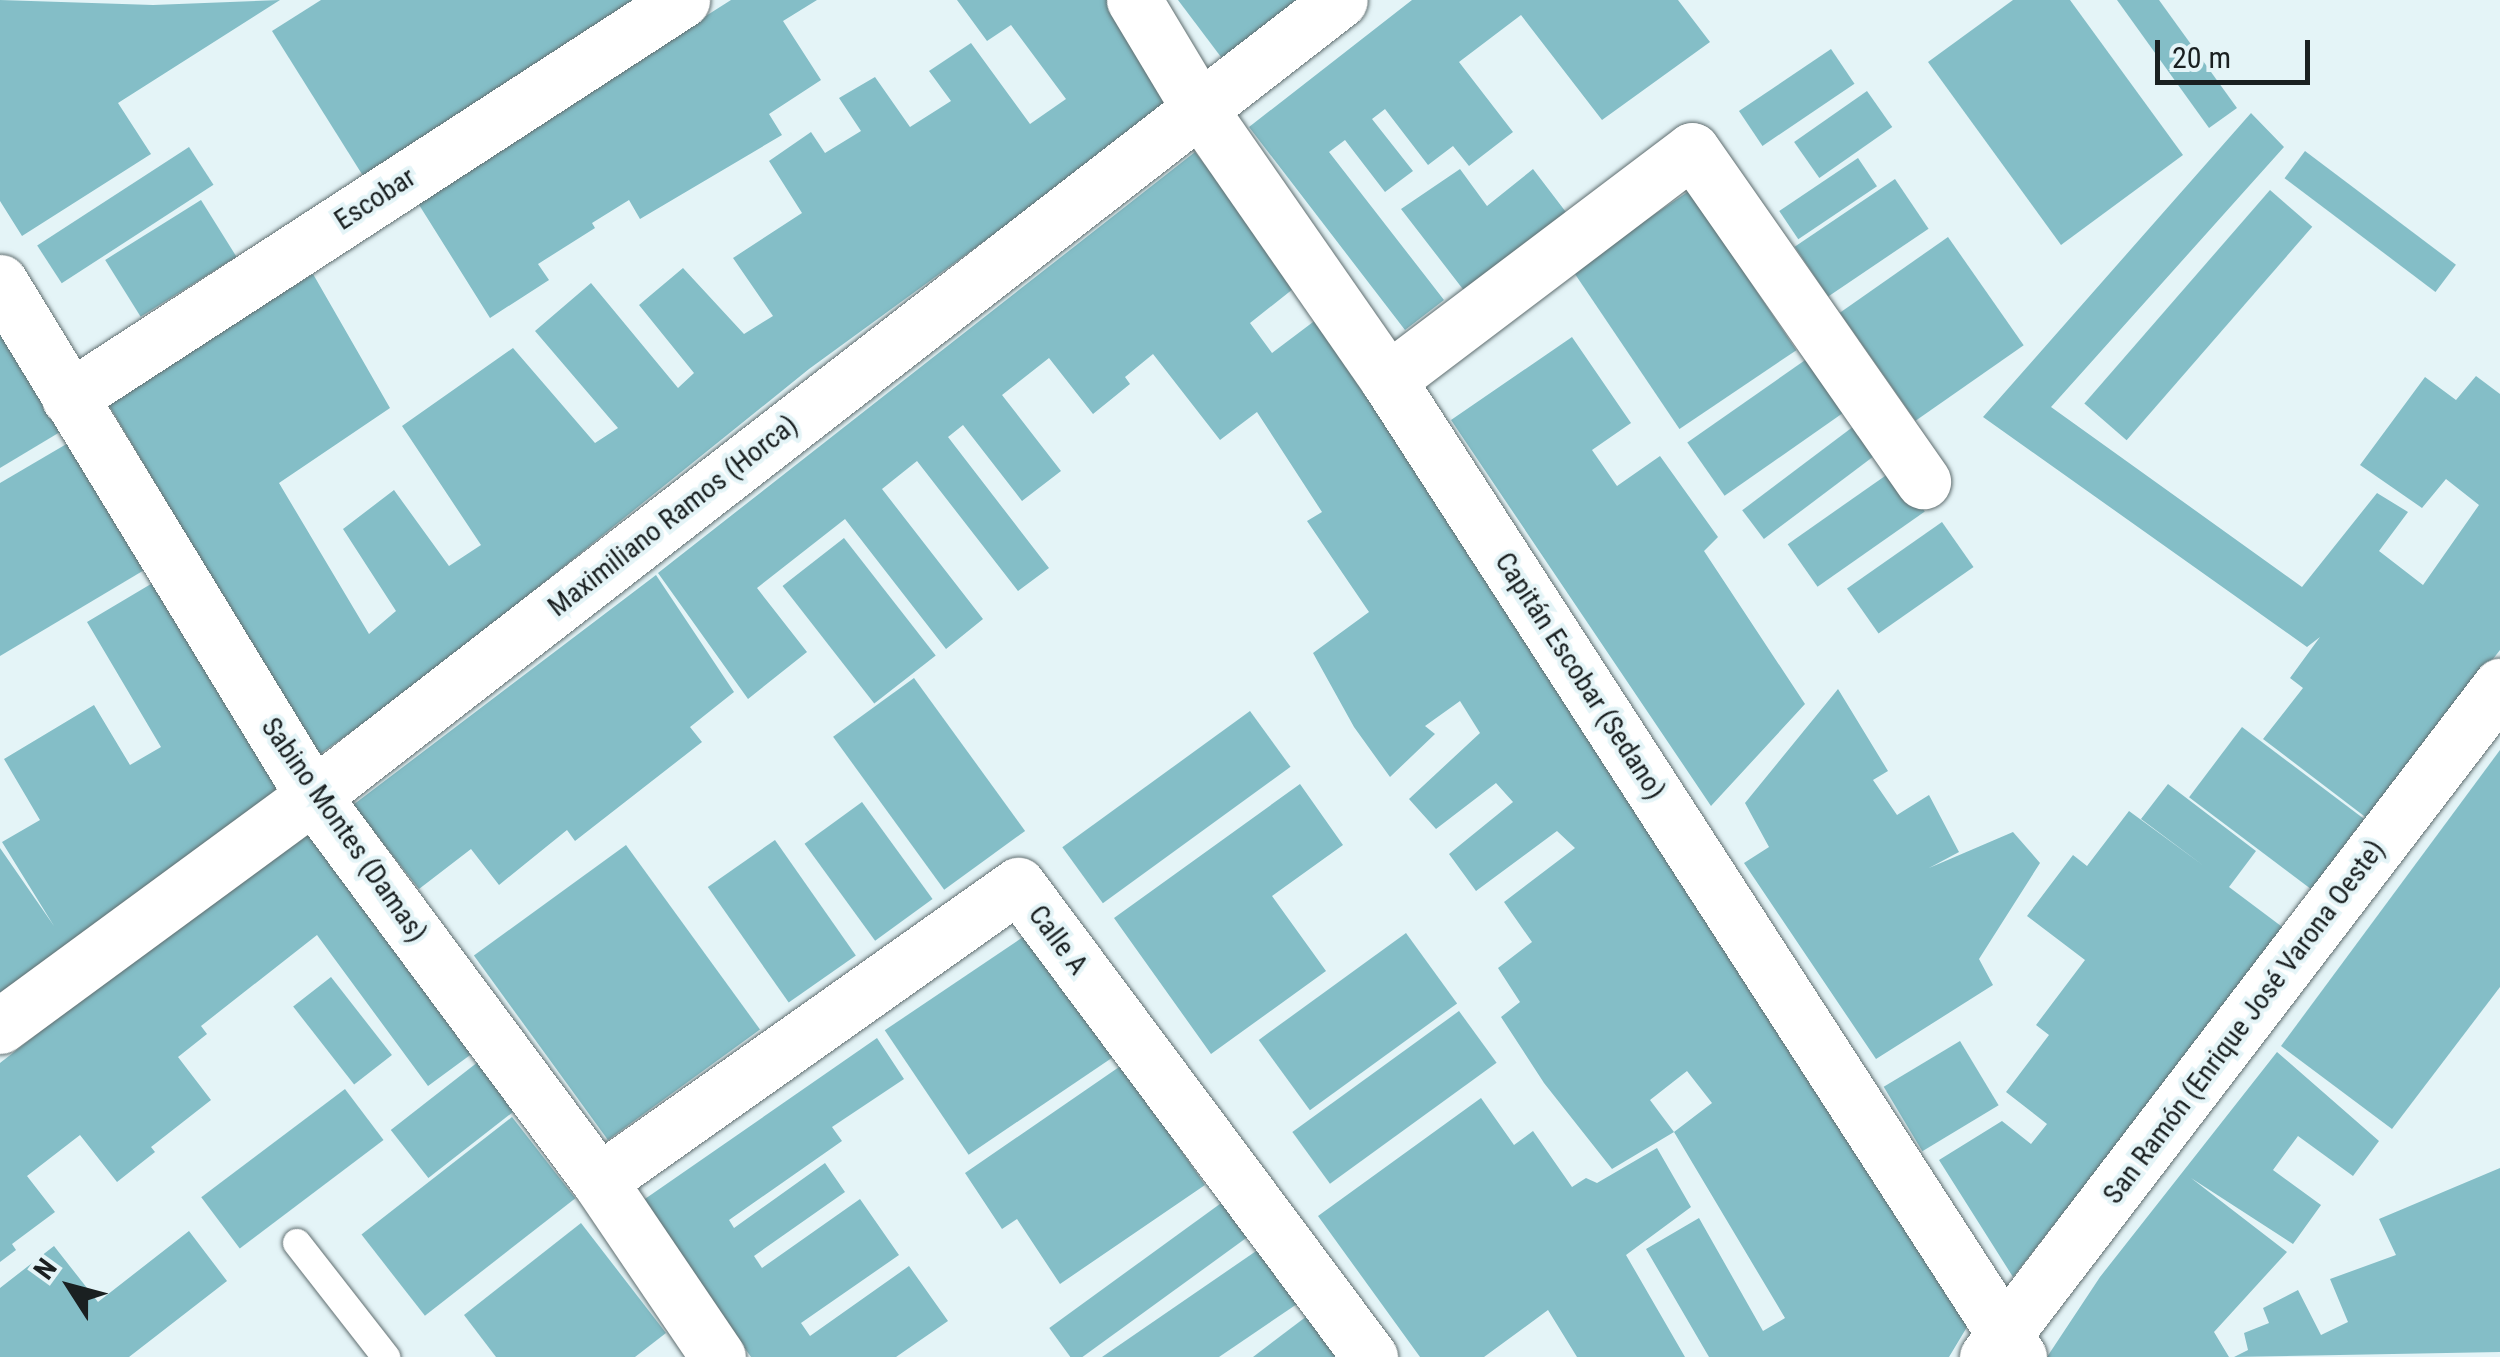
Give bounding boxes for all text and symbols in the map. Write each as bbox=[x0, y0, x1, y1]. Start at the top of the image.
scale bar bbox=[2160, 20, 2315, 82]
text: 20 m bbox=[2172, 40, 2231, 75]
street label: Escobar bbox=[328, 161, 422, 237]
street label: Maximiliano Ramos (Horca) bbox=[542, 408, 804, 624]
street label: Capitán Escobar (Sedano) bbox=[1488, 546, 1672, 806]
street label: Sabino Montes (Damas) bbox=[254, 711, 434, 949]
street label: San Ramón (Enrique José Varona Oeste) bbox=[2096, 833, 2392, 1211]
street label: Calle A bbox=[1021, 899, 1095, 981]
north arrow bbox=[20, 1237, 120, 1337]
text: N bbox=[27, 1252, 64, 1286]

